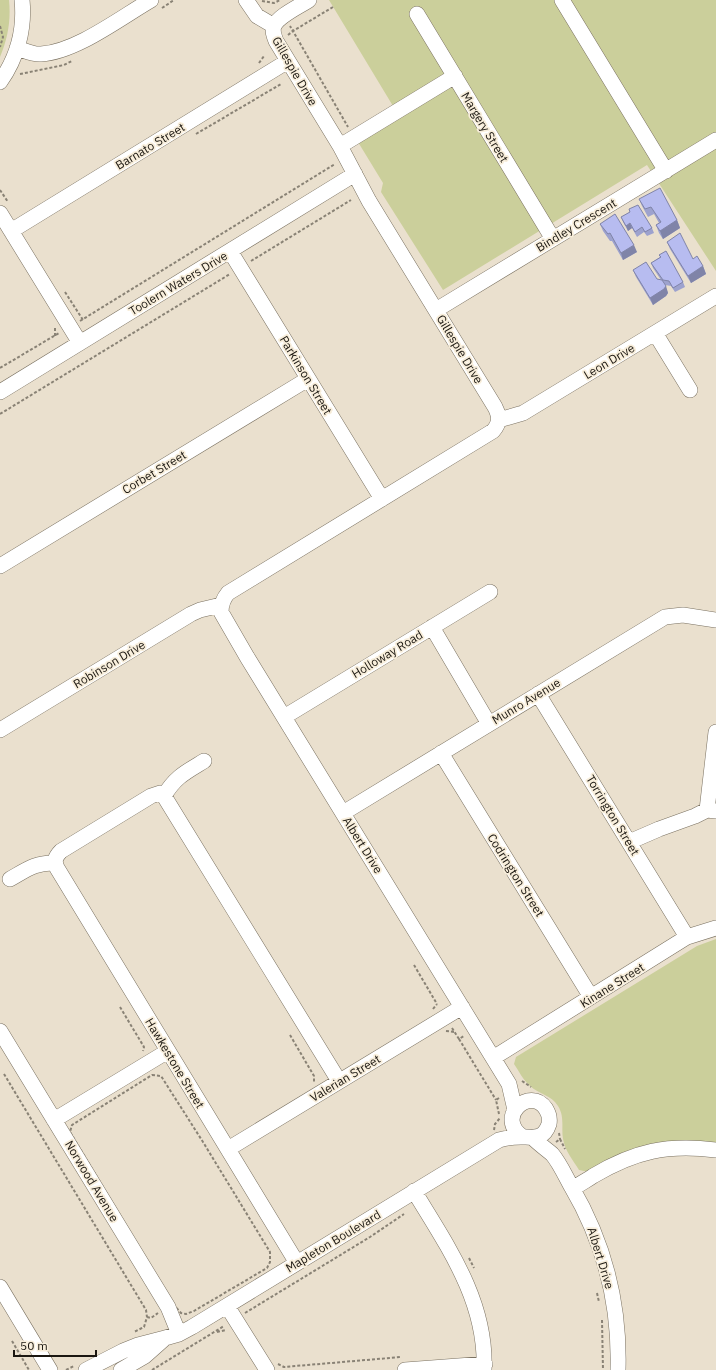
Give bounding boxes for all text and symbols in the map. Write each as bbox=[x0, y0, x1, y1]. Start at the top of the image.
street label: Gillespie Drive bbox=[269, 34, 321, 109]
street label: Margery Street bbox=[458, 89, 512, 165]
street label: Barnato Street bbox=[112, 119, 188, 173]
street label: Bindley Crescent bbox=[533, 195, 619, 255]
street label: Toolern Waters Drive bbox=[126, 247, 230, 318]
street label: Gillespie Drive bbox=[434, 312, 487, 386]
street label: Parkinson Street bbox=[277, 333, 335, 417]
street label: Leon Drive bbox=[581, 340, 638, 382]
street label: Corbet Street bbox=[119, 447, 189, 497]
street label: Holloway Road bbox=[349, 627, 425, 681]
street label: Robinson Drive bbox=[70, 636, 148, 691]
street label: Munro Avenue bbox=[489, 674, 563, 727]
street label: Torrington Street bbox=[583, 772, 643, 858]
street label: Albert Drive bbox=[340, 814, 386, 876]
street label: Codrington Street bbox=[484, 831, 548, 919]
street label: Kinane Street bbox=[577, 959, 647, 1011]
street label: Hawkestone Street bbox=[142, 1015, 208, 1111]
street label: Valerian Street bbox=[307, 1051, 383, 1105]
street label: Norwood Avenue bbox=[62, 1138, 122, 1225]
street label: Mapleton Boulevard bbox=[283, 1207, 383, 1275]
street label: Albert Drive bbox=[584, 1225, 618, 1291]
scale bar bbox=[14, 1332, 96, 1358]
text: 50 m bbox=[20, 1338, 48, 1353]

